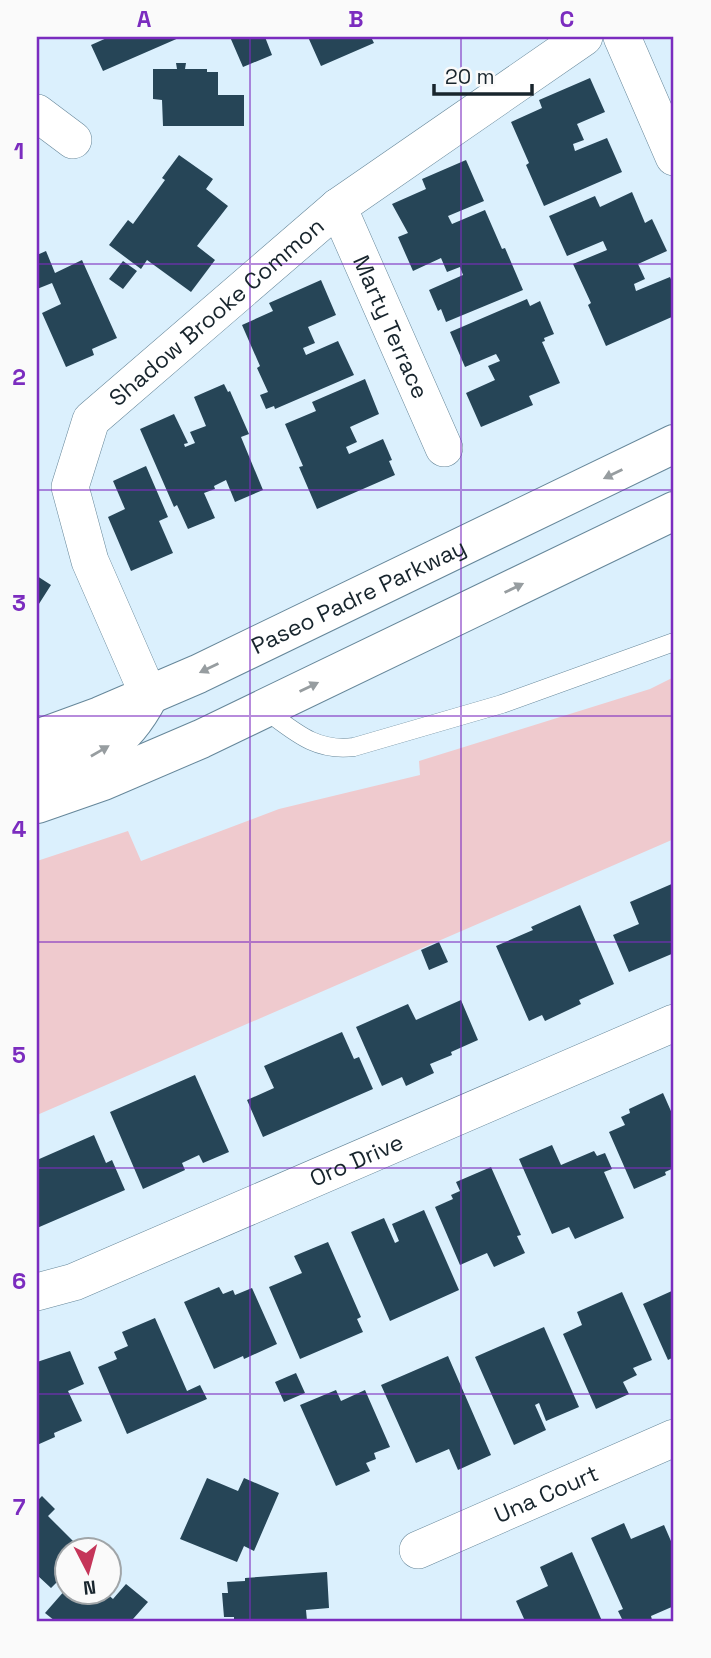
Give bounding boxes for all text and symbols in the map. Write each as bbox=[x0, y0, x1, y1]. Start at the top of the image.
text: A bbox=[137, 4, 152, 34]
text: B bbox=[348, 4, 364, 34]
text: C bbox=[560, 4, 574, 34]
scale bar bbox=[434, 52, 532, 96]
text: 20 m bbox=[445, 63, 495, 90]
text: 1 bbox=[14, 136, 24, 166]
street label: Shadow Brooke Common bbox=[103, 211, 330, 413]
street label: Marty Terrace bbox=[346, 250, 435, 403]
text: 2 bbox=[12, 362, 26, 392]
one-way arrow bbox=[603, 468, 623, 479]
street label: Paseo Padre Parkway bbox=[246, 532, 471, 661]
one-way arrow bbox=[504, 582, 524, 594]
text: 3 bbox=[12, 588, 26, 618]
one-way arrow bbox=[199, 663, 219, 674]
one-way arrow bbox=[299, 681, 319, 693]
one-way arrow bbox=[91, 745, 110, 757]
text: 4 bbox=[12, 814, 27, 844]
text: 5 bbox=[12, 1040, 26, 1070]
street label: Oro Drive bbox=[305, 1127, 408, 1193]
text: 6 bbox=[12, 1266, 26, 1296]
street label: Una Court bbox=[489, 1458, 603, 1530]
text: 7 bbox=[13, 1492, 26, 1522]
north arrow bbox=[52, 1536, 122, 1606]
text: N bbox=[82, 1574, 97, 1601]

